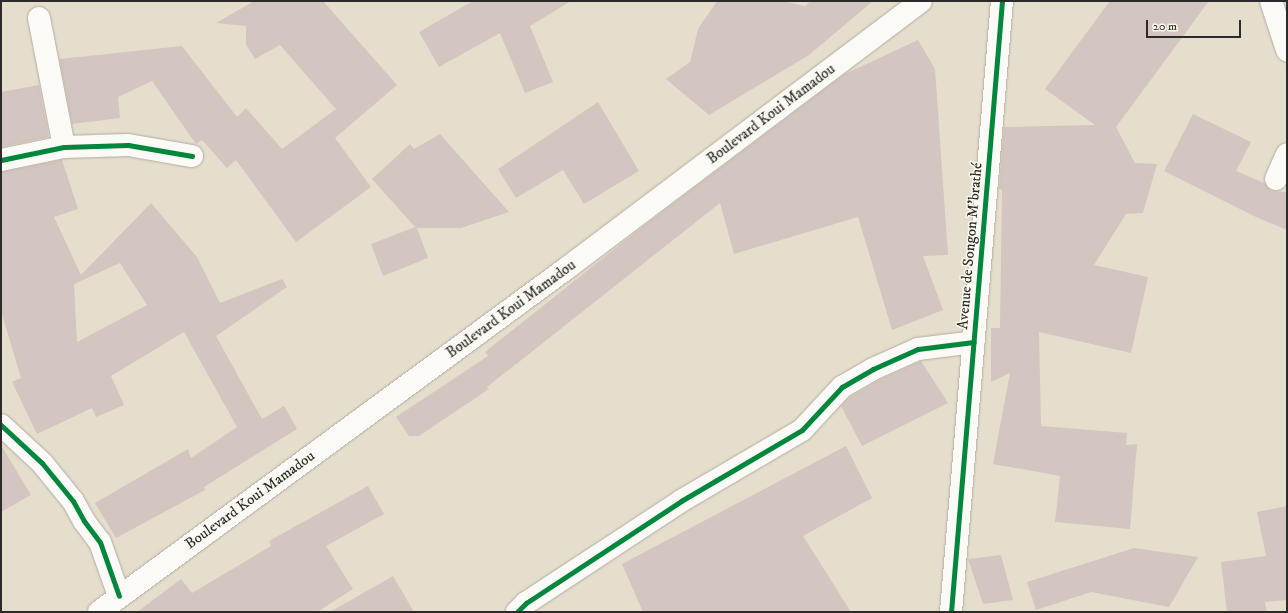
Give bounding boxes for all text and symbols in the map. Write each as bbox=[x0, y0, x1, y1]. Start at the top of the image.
scale bar bbox=[1148, 12, 1243, 38]
text: 20 m bbox=[1153, 19, 1177, 34]
street label: Boulevard Koui Mamadou bbox=[703, 60, 839, 168]
street label: Avenue de Songon M'brathé bbox=[954, 162, 986, 330]
street label: Boulevard Koui Mamadou bbox=[443, 256, 579, 362]
street label: Boulevard Koui Mamadou bbox=[182, 447, 318, 553]

